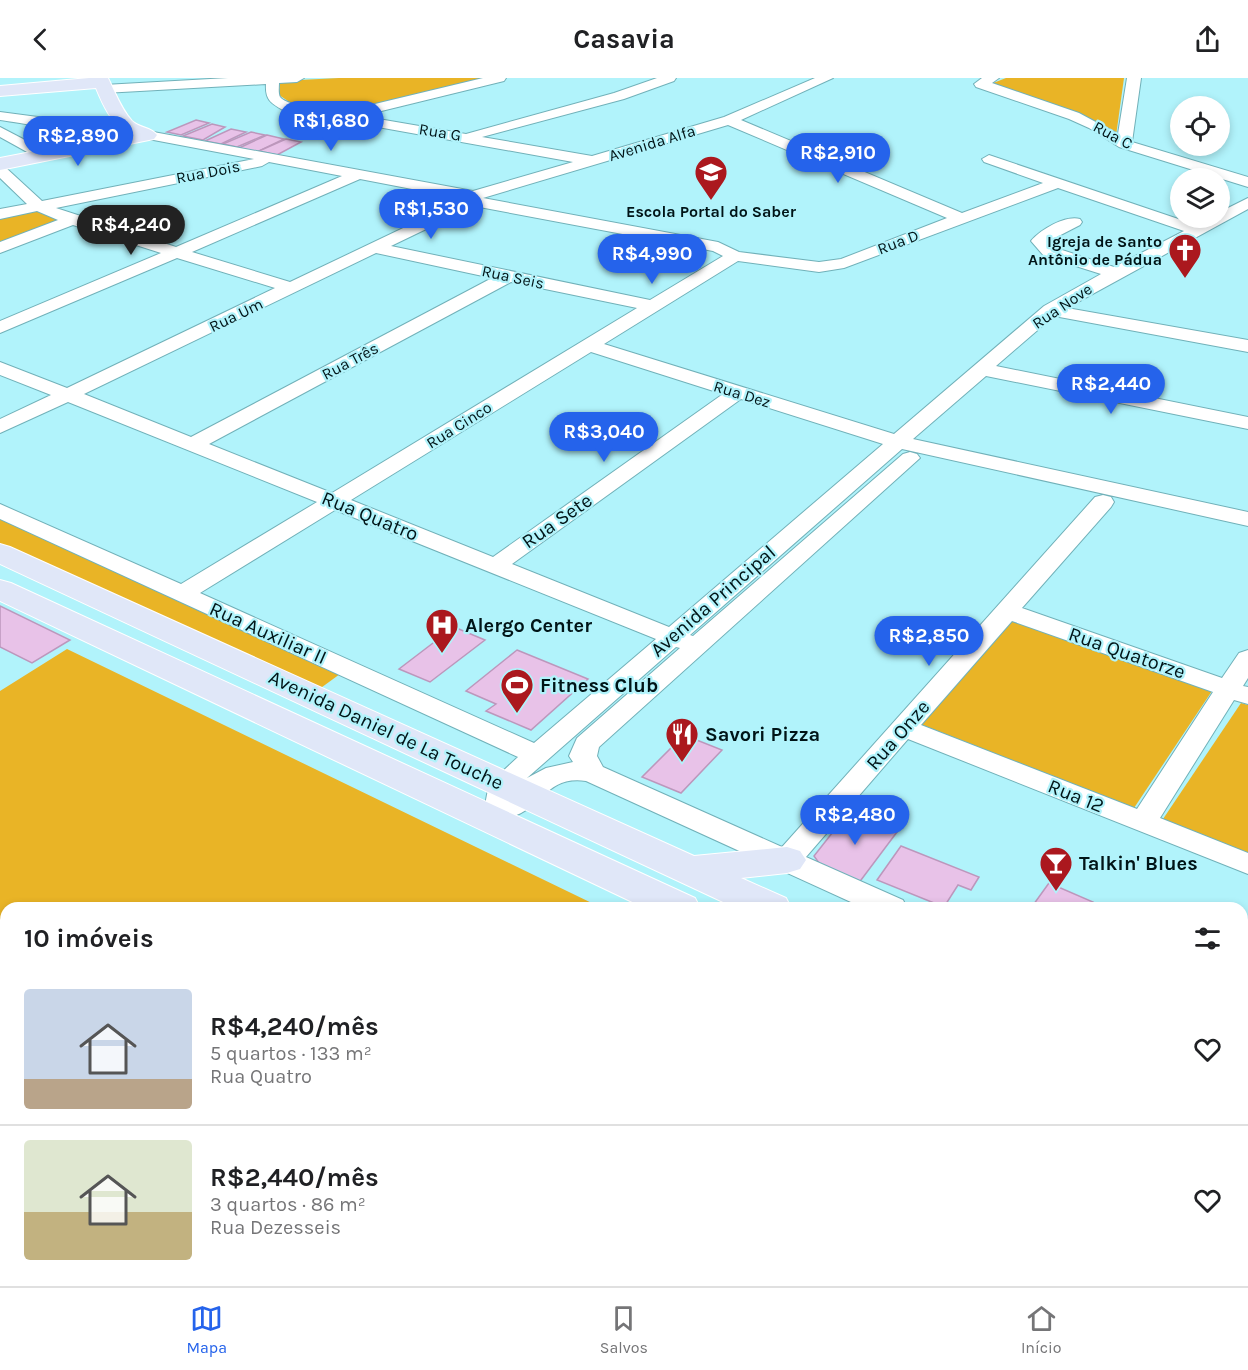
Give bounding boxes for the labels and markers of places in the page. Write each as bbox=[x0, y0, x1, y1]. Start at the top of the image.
pin: R$1,680 bbox=[276, 101, 386, 152]
pin: R$2,890 bbox=[23, 116, 133, 167]
pin: R$2,910 bbox=[783, 133, 893, 184]
school or university icon: Escola Portal do Saber bbox=[693, 154, 729, 201]
pin: R$1,530 bbox=[376, 189, 486, 240]
place label: Escola Portal do Saber bbox=[626, 202, 797, 221]
pin: R$4,240 bbox=[76, 205, 186, 256]
place label: Igreja de Santo Antônio de Pádua bbox=[1028, 232, 1162, 269]
church icon: Igreja de Santo Antônio de Pádua bbox=[1167, 232, 1203, 279]
pin: R$4,990 bbox=[597, 234, 707, 285]
pin: R$2,440 bbox=[1056, 364, 1166, 415]
pin: R$3,040 bbox=[549, 412, 659, 463]
hospital icon: Alergo Center bbox=[424, 607, 460, 654]
place label: Alergo Center bbox=[465, 614, 592, 637]
pin: R$2,850 bbox=[874, 616, 984, 667]
sports icon: Fitness Club bbox=[499, 667, 535, 714]
place label: Fitness Club bbox=[540, 674, 658, 697]
restaurant icon: Savori Pizza bbox=[664, 716, 700, 763]
place label: Savori Pizza bbox=[705, 723, 820, 746]
pin: R$2,480 bbox=[800, 795, 910, 846]
bar icon: Talkin' Blues bbox=[1038, 845, 1074, 892]
place label: Talkin' Blues bbox=[1079, 852, 1198, 875]

